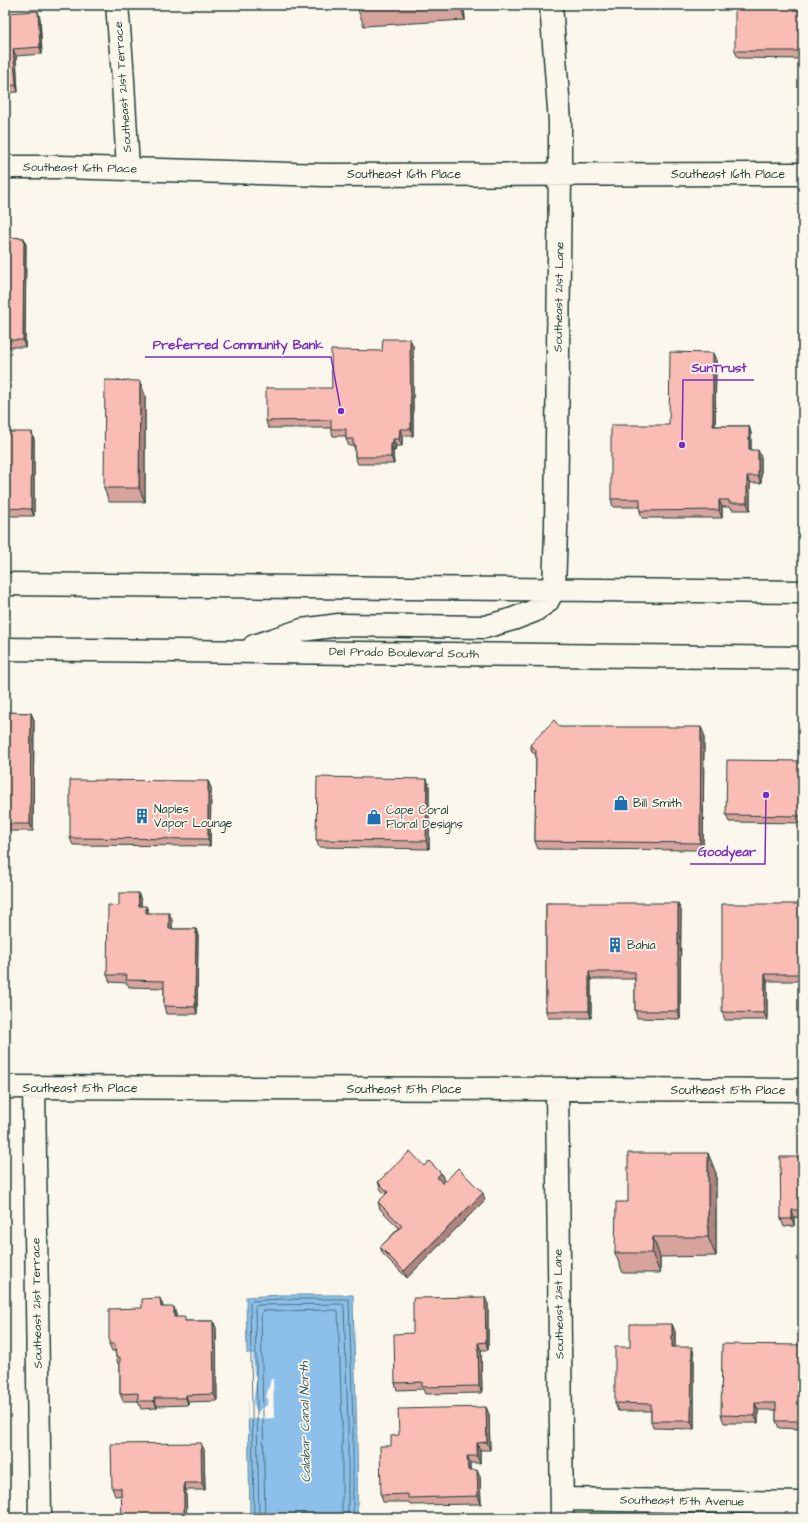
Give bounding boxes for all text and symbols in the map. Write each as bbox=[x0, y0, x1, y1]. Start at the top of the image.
street label: Southeast 21st Terrace bbox=[110, 21, 136, 153]
street label: Southeast 16th Place bbox=[23, 159, 138, 178]
street label: Southeast 16th Place bbox=[347, 166, 462, 183]
street label: Southeast 16th Place bbox=[671, 166, 786, 183]
street label: Southeast 21st Lane bbox=[550, 241, 568, 352]
callout: Preferred Community Bank bbox=[145, 332, 331, 357]
text: Preferred Community Bank bbox=[153, 336, 324, 355]
callout: SunTrust bbox=[683, 355, 754, 380]
text: SunTrust bbox=[690, 359, 747, 377]
street label: Del Prado Boulevard South bbox=[329, 643, 479, 663]
shop icon: Bill Smith bbox=[612, 794, 630, 812]
place label: Bill Smith bbox=[633, 795, 682, 812]
place label: Naples Vapor Lounge bbox=[154, 801, 233, 833]
place label: Cape Coral Floral Designs bbox=[386, 802, 463, 834]
building icon: Naples Vapor Lounge bbox=[133, 807, 151, 825]
shop icon: Cape Coral Floral Designs bbox=[365, 808, 383, 826]
callout: Goodyear bbox=[690, 839, 765, 864]
text: Goodyear bbox=[698, 843, 757, 862]
building icon: Bahia bbox=[606, 936, 624, 954]
place label: Bahia bbox=[627, 937, 656, 954]
street label: Southeast 15th Place bbox=[23, 1080, 138, 1097]
street label: Southeast 15th Place bbox=[347, 1081, 462, 1098]
street label: Southeast 15th Place bbox=[671, 1082, 786, 1099]
street label: Southeast 21st Terrace bbox=[27, 1237, 47, 1369]
street label: Southeast 21st Lane bbox=[550, 1248, 568, 1359]
water label: Calabar Canal North bbox=[295, 1361, 315, 1483]
street label: Southeast 15th Avenue bbox=[620, 1491, 745, 1511]

